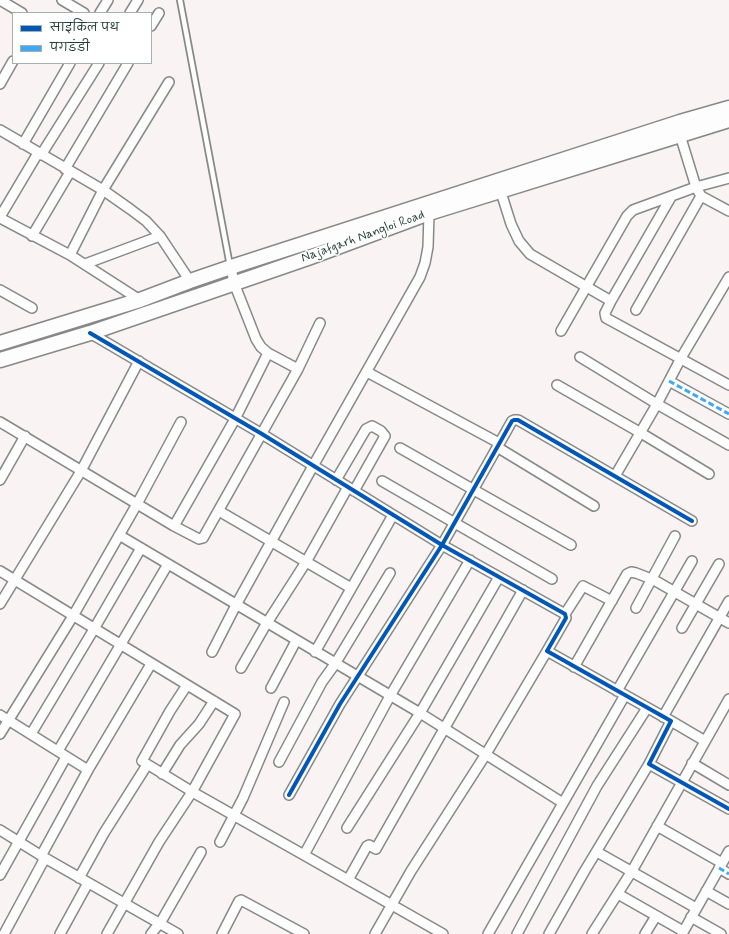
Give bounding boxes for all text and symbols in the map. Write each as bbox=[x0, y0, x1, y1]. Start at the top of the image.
legend bbox=[12, 12, 152, 64]
text: साइकिल पथ bbox=[50, 20, 119, 36]
text: पगडंडी bbox=[50, 40, 90, 56]
street label: Najafgarh Nangloi Road bbox=[299, 207, 427, 267]

